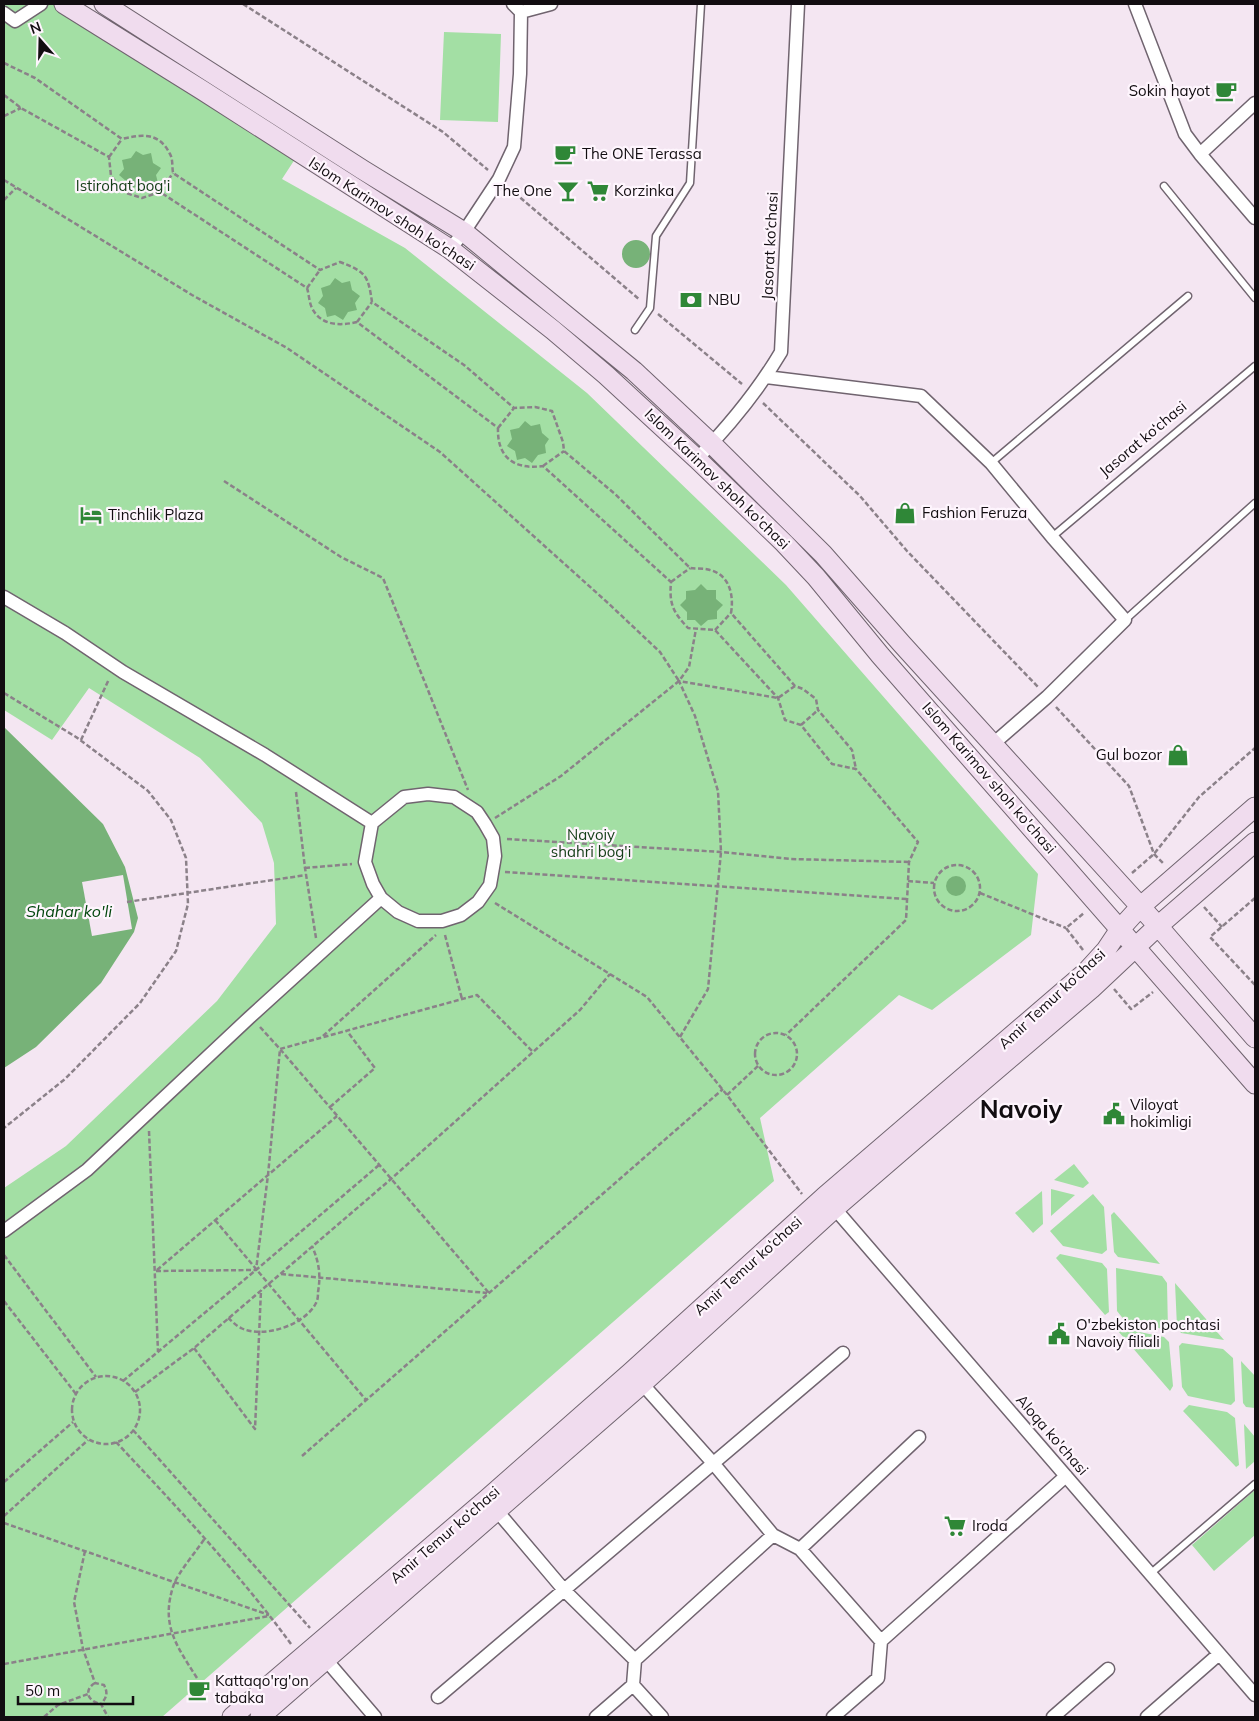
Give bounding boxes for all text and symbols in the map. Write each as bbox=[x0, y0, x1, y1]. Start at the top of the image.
north arrow bbox=[15, 15, 65, 65]
text: N bbox=[28, 18, 44, 38]
cafe icon: Sokin hayot bbox=[1213, 78, 1239, 104]
place label: Sokin hayot bbox=[1129, 81, 1210, 100]
cafe icon: The ONE Terassa bbox=[552, 141, 578, 167]
place label: The ONE Terassa bbox=[582, 144, 702, 163]
street label: Islom Karimov shoh ko'chasi bbox=[305, 153, 479, 275]
park label: Istirohat bog'i bbox=[76, 176, 170, 195]
bar icon: The One bbox=[555, 178, 581, 204]
supermarket icon: Korzinka bbox=[585, 178, 611, 204]
place label: The One bbox=[494, 181, 552, 200]
place label: Korzinka bbox=[614, 181, 674, 200]
street label: Jasorat ko‘chasi bbox=[757, 192, 782, 300]
bank icon: NBU bbox=[678, 287, 704, 313]
place label: NBU bbox=[708, 290, 740, 309]
street label: Jasorat ko‘chasi bbox=[1095, 397, 1190, 481]
street label: Islom Karimov shoh ko'chasi bbox=[641, 404, 794, 553]
shop icon: Fashion Feruza bbox=[892, 500, 918, 526]
hotel icon: Tinchlik Plaza bbox=[78, 502, 104, 528]
place label: Fashion Feruza bbox=[922, 503, 1027, 522]
place label: Tinchlik Plaza bbox=[108, 505, 203, 524]
street label: Islom Karimov shoh ko'chasi bbox=[918, 698, 1060, 857]
shop icon: Gul bozor bbox=[1165, 742, 1191, 768]
place label: Gul bozor bbox=[1096, 745, 1163, 764]
park label: Navoiy shahri bog'i bbox=[551, 825, 631, 861]
water label: Shahar ko'li bbox=[26, 901, 112, 921]
street label: Amir Temur ko‘chasi bbox=[994, 944, 1109, 1053]
district label: Navoiy bbox=[980, 1093, 1063, 1124]
place label: Viloyat hokimligi bbox=[1130, 1095, 1192, 1131]
public building icon: Viloyat hokimligi bbox=[1101, 1101, 1127, 1127]
street label: Amir Temur ko‘chasi bbox=[690, 1212, 806, 1319]
place label: O'zbekiston pochtasi Navoiy filiali bbox=[1076, 1315, 1220, 1351]
public building icon: O'zbekiston pochtasi Navoiy filiali bbox=[1046, 1321, 1072, 1347]
street label: Aloqa ko'chasi bbox=[1012, 1390, 1093, 1479]
street label: Amir Temur ko‘chasi bbox=[386, 1482, 503, 1587]
supermarket icon: Iroda bbox=[942, 1513, 968, 1539]
place label: Iroda bbox=[972, 1516, 1008, 1535]
place label: Kattaqo'rg'on tabaka bbox=[215, 1671, 309, 1707]
scale bar bbox=[18, 1674, 132, 1706]
cafe icon: Kattaqo'rg'on tabaka bbox=[186, 1677, 212, 1703]
text: 50 m bbox=[25, 1681, 60, 1700]

